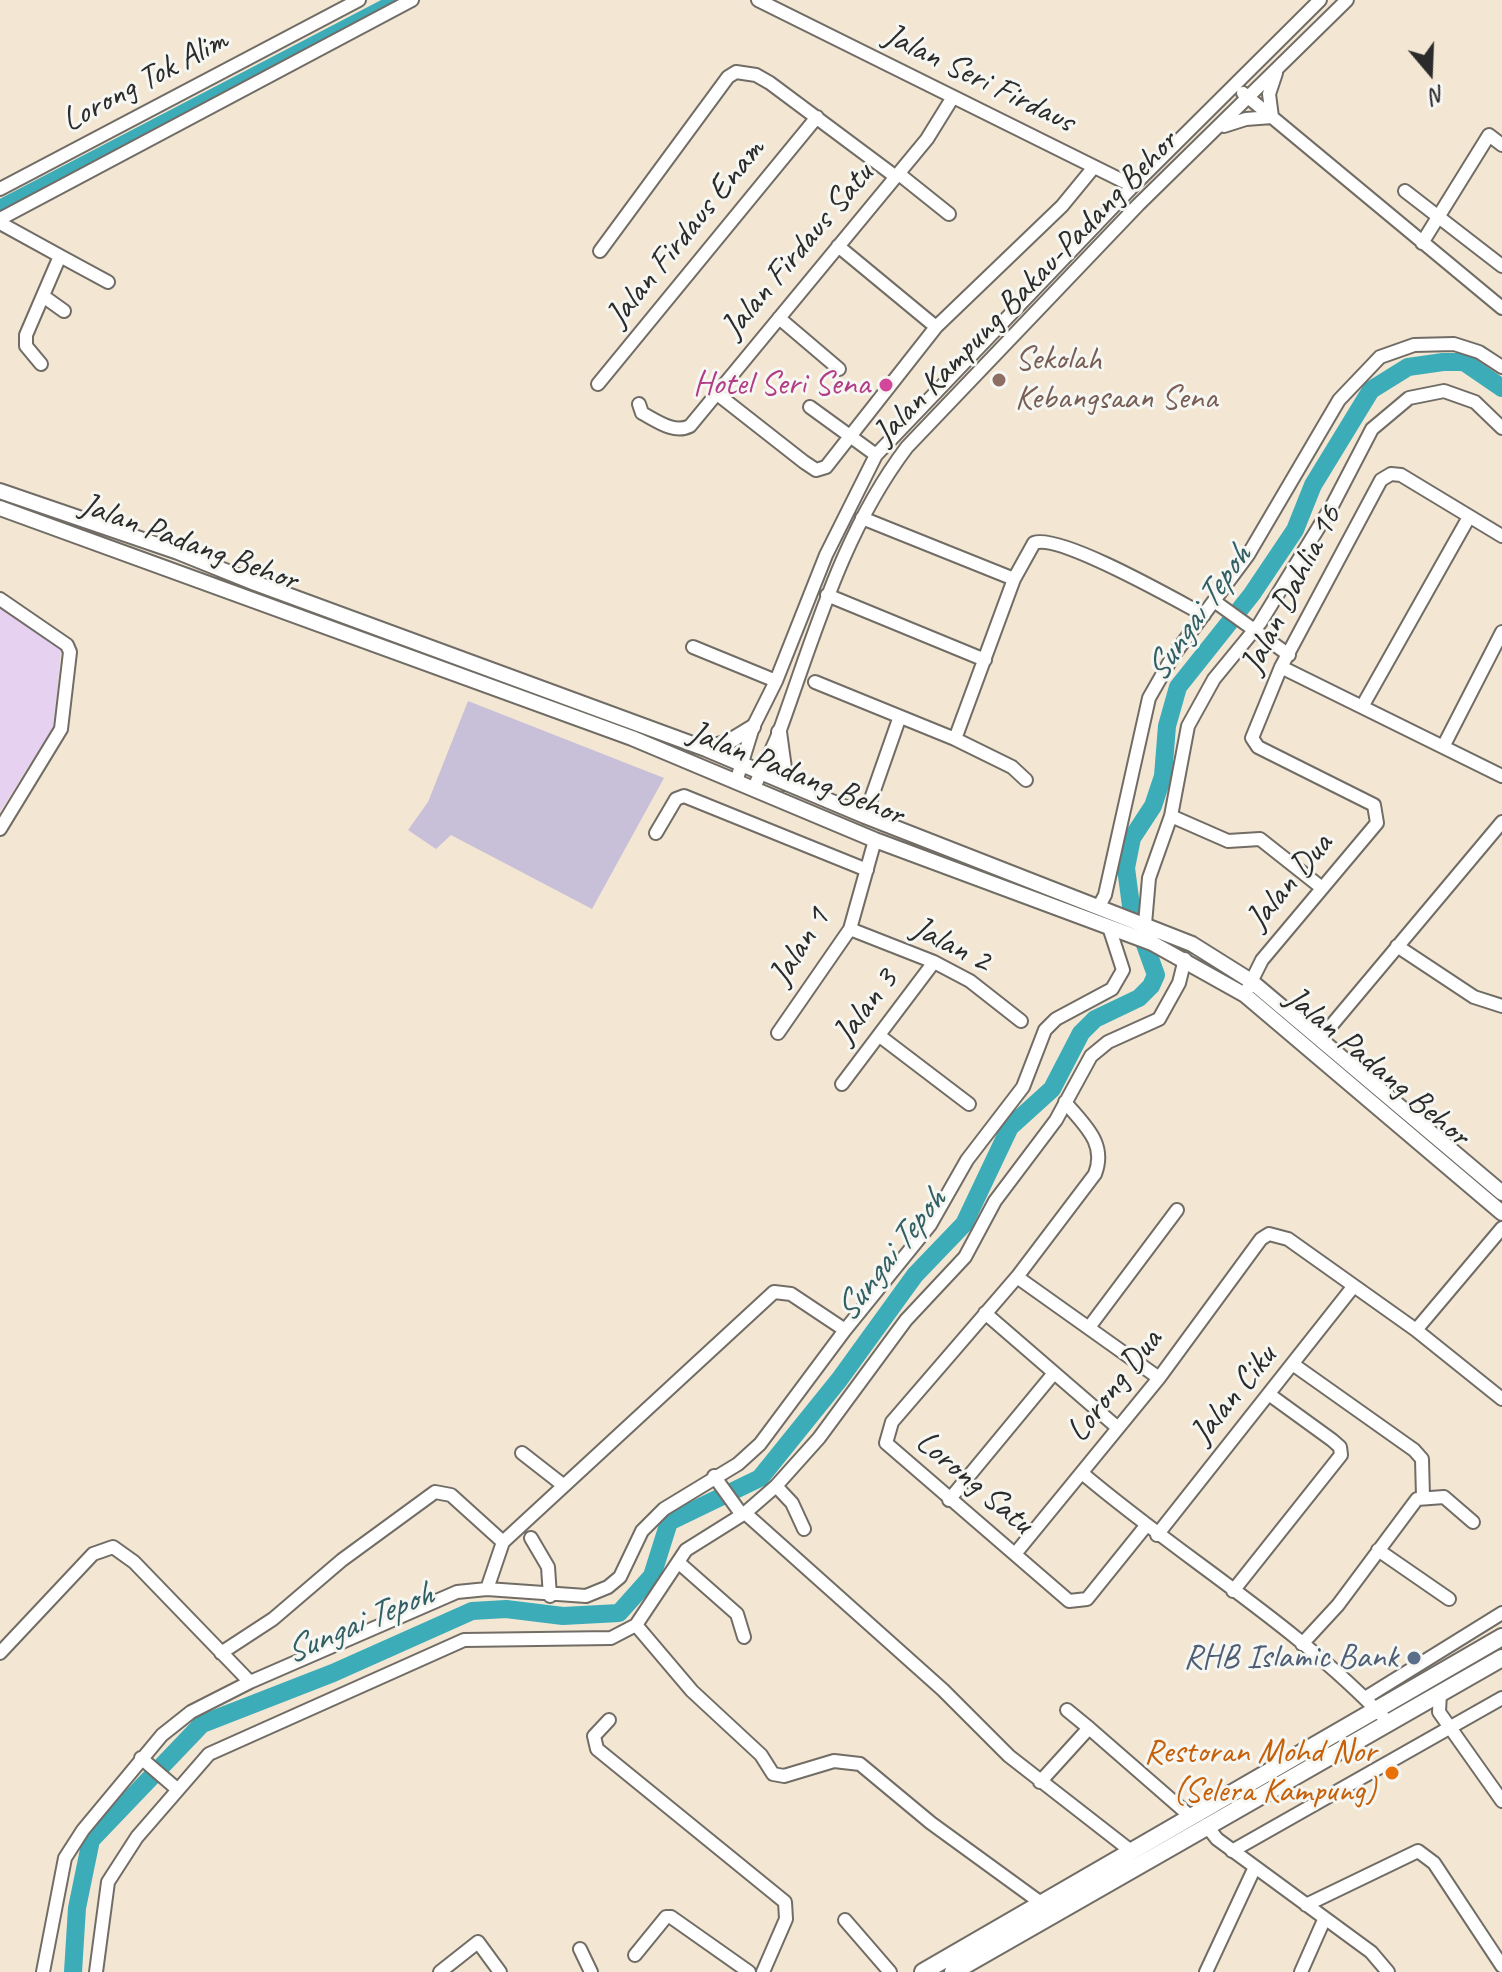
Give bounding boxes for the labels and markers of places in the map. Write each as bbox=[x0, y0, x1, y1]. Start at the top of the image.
place label: Sekolah Kebangsaan Sena bbox=[1015, 340, 1217, 420]
place label: Hotel Seri Sena bbox=[693, 365, 870, 405]
marker: Sekolah Kebangsaan Sena bbox=[990, 371, 1008, 389]
marker: Hotel Seri Sena bbox=[877, 376, 895, 394]
place label: RHB Islamic Bank bbox=[1184, 1638, 1398, 1678]
marker: RHB Islamic Bank bbox=[1405, 1649, 1423, 1667]
place label: Restoran Mohd Nor (Selera Kampung) bbox=[1144, 1733, 1376, 1812]
marker: Restoran Mohd Nor (Selera Kampung) bbox=[1383, 1764, 1401, 1782]

